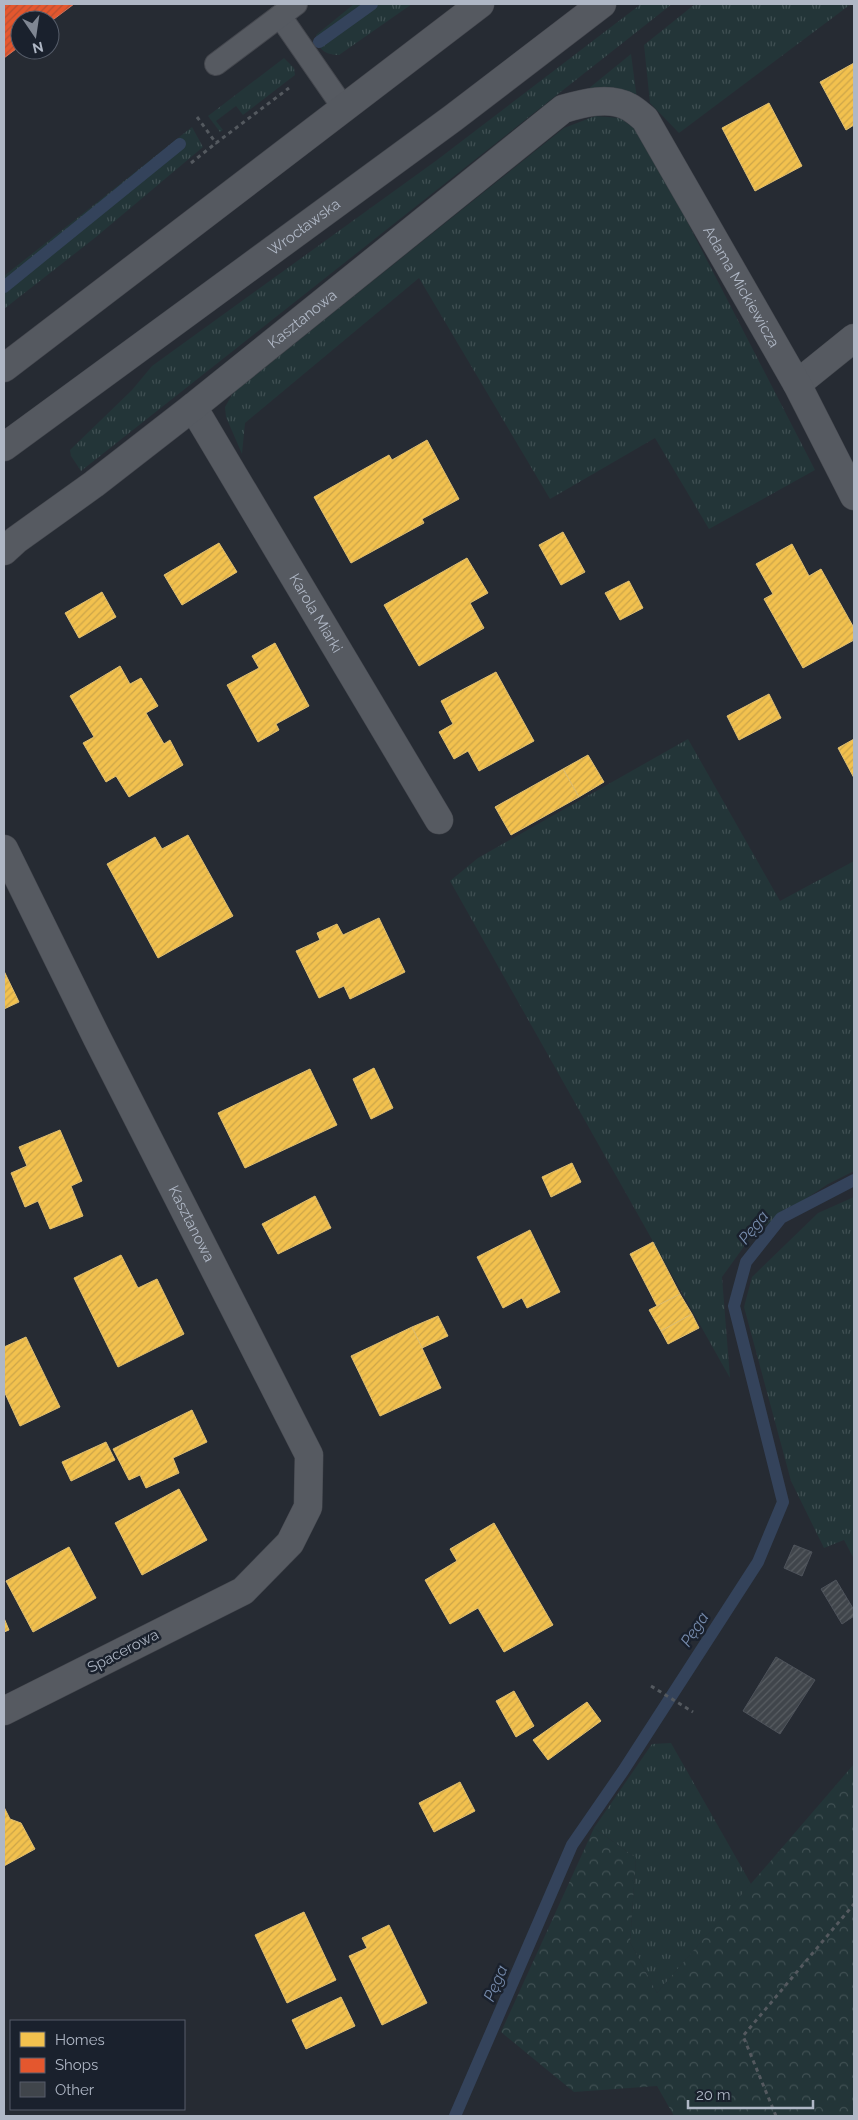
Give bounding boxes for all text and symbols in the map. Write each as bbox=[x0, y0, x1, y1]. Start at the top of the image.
north arrow bbox=[10, 10, 60, 60]
text: N bbox=[31, 39, 45, 57]
street label: Wrocławska bbox=[264, 195, 344, 260]
street label: Adama Mickiewicza bbox=[699, 223, 783, 351]
street label: Kasztanowa bbox=[264, 286, 340, 352]
street label: Karola Miarki bbox=[285, 570, 346, 656]
street label: Kasztanowa bbox=[165, 1183, 218, 1265]
water label: Pęga bbox=[734, 1207, 773, 1248]
water label: Pęga bbox=[676, 1608, 713, 1650]
street label: Spacerowa bbox=[84, 1625, 162, 1677]
water label: Pęga bbox=[479, 1962, 512, 2004]
legend bbox=[10, 2020, 185, 2110]
text: Homes bbox=[55, 2031, 105, 2049]
text: Shops bbox=[55, 2056, 98, 2074]
scale bar bbox=[688, 2078, 813, 2110]
text: Other bbox=[55, 2081, 95, 2099]
text: 20 m bbox=[696, 2086, 731, 2104]

